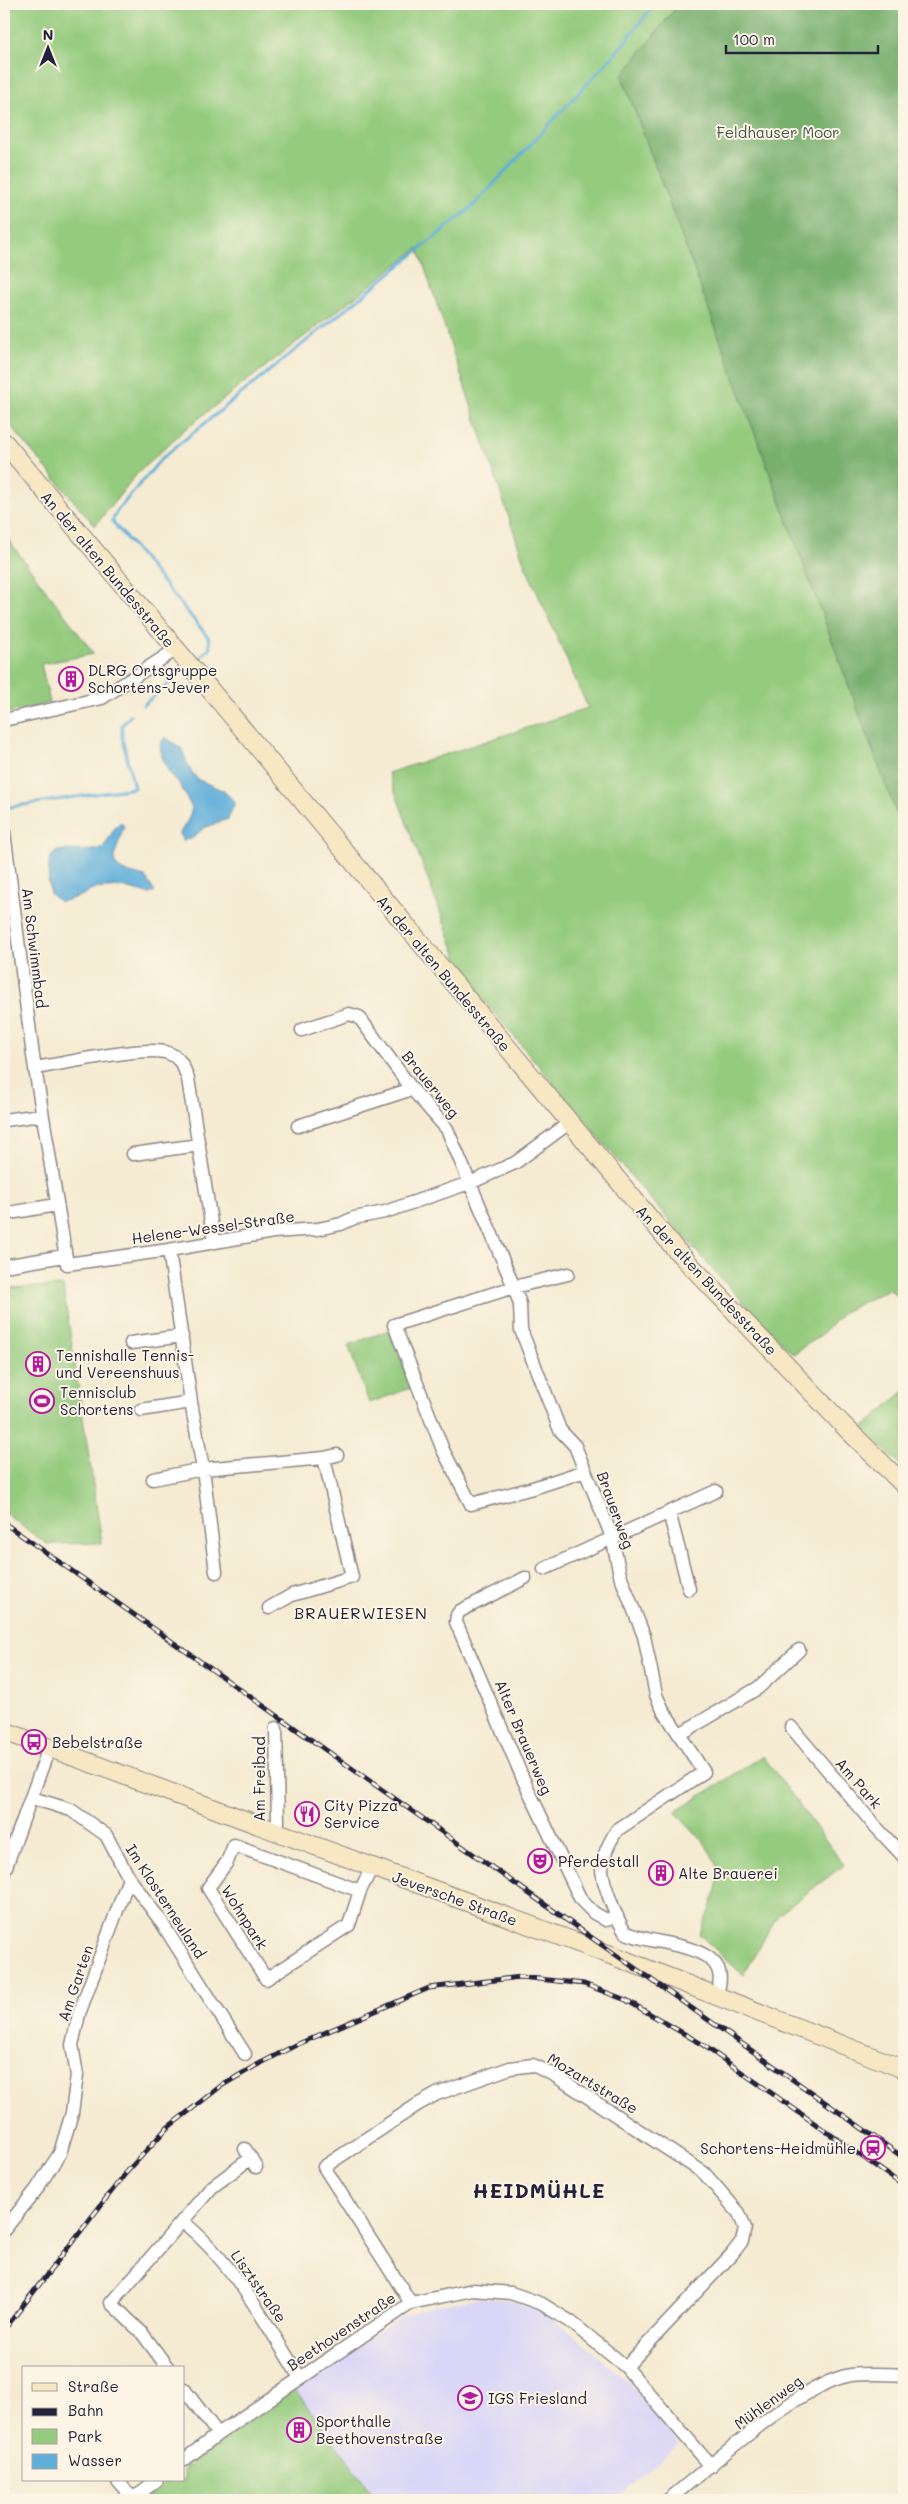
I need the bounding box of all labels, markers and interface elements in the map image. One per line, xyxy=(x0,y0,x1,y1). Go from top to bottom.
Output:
north arrow xyxy=(22,22,72,72)
scale bar xyxy=(726,22,878,54)
text: N xyxy=(43,25,53,44)
text: 100 m xyxy=(733,29,775,49)
park label: Feldhauser Moor xyxy=(716,122,840,142)
street label: An der alten Bundesstraße xyxy=(37,487,179,651)
place label: DLRG Ortsgruppe Schortens-Jever xyxy=(88,660,217,697)
building icon: DLRG Ortsgruppe Schortens-Jever xyxy=(58,666,84,692)
street label: Am Schwimmbad xyxy=(18,887,52,1009)
street label: An der alten Bundesstraße xyxy=(373,891,515,1055)
street label: Brauerweg xyxy=(398,1046,464,1122)
street label: An der alten Bundesstraße xyxy=(632,1201,782,1359)
street label: Helene-Wessel-Straße xyxy=(130,1206,296,1248)
place label: Tennishalle Tennis- und Vereenshuus xyxy=(56,1345,194,1382)
building icon: Tennishalle Tennis- und Vereenshuus xyxy=(25,1351,51,1377)
place label: Tennisclub Schortens xyxy=(60,1382,137,1419)
sports icon: Tennisclub Schortens xyxy=(29,1388,55,1414)
street label: Brauerweg xyxy=(593,1469,639,1552)
district label: BRAUERWIESEN xyxy=(294,1602,428,1623)
street label: Alter Brauerweg xyxy=(491,1676,557,1798)
bus stop icon: Bebelstraße xyxy=(21,1729,47,1755)
place label: Bebelstraße xyxy=(52,1732,143,1752)
street label: Am Freibad xyxy=(249,1736,269,1822)
street label: Am Park xyxy=(831,1753,887,1813)
place label: City Pizza Service xyxy=(324,1795,398,1832)
restaurant icon: City Pizza Service xyxy=(294,1801,320,1827)
street label: Im Klosterneuland xyxy=(122,1840,210,1962)
theatre icon: Pferdestall xyxy=(527,1848,553,1874)
place label: Pferdestall xyxy=(558,1851,639,1871)
building icon: Alte Brauerei xyxy=(648,1860,674,1886)
place label: Alte Brauerei xyxy=(678,1863,778,1883)
street label: Jeversche Straße xyxy=(390,1866,520,1930)
street label: Wohnpark xyxy=(217,1881,273,1953)
street label: Am Garten xyxy=(53,1942,97,2024)
street label: Mozartstraße xyxy=(544,2048,642,2118)
station icon: Schortens-Heidmühle xyxy=(860,2135,886,2161)
place label: Schortens-Heidmühle xyxy=(700,2138,856,2158)
district label: HEIDMÜHLE xyxy=(472,2177,606,2203)
street label: Lisztstraße xyxy=(227,2246,291,2326)
street label: Beethovenstraße xyxy=(283,2287,399,2375)
legend xyxy=(22,2366,185,2482)
street label: Mühlenweg xyxy=(730,2370,806,2433)
text: Straße xyxy=(68,2376,119,2396)
school or university icon: IGS Friesland xyxy=(457,2385,483,2411)
place label: IGS Friesland xyxy=(488,2388,587,2408)
text: Bahn xyxy=(68,2400,103,2420)
place label: Sporthalle Beethovenstraße xyxy=(316,2411,443,2448)
building icon: Sporthalle Beethovenstraße xyxy=(286,2417,312,2443)
text: Park xyxy=(68,2426,102,2446)
text: Wasser xyxy=(68,2450,122,2470)

